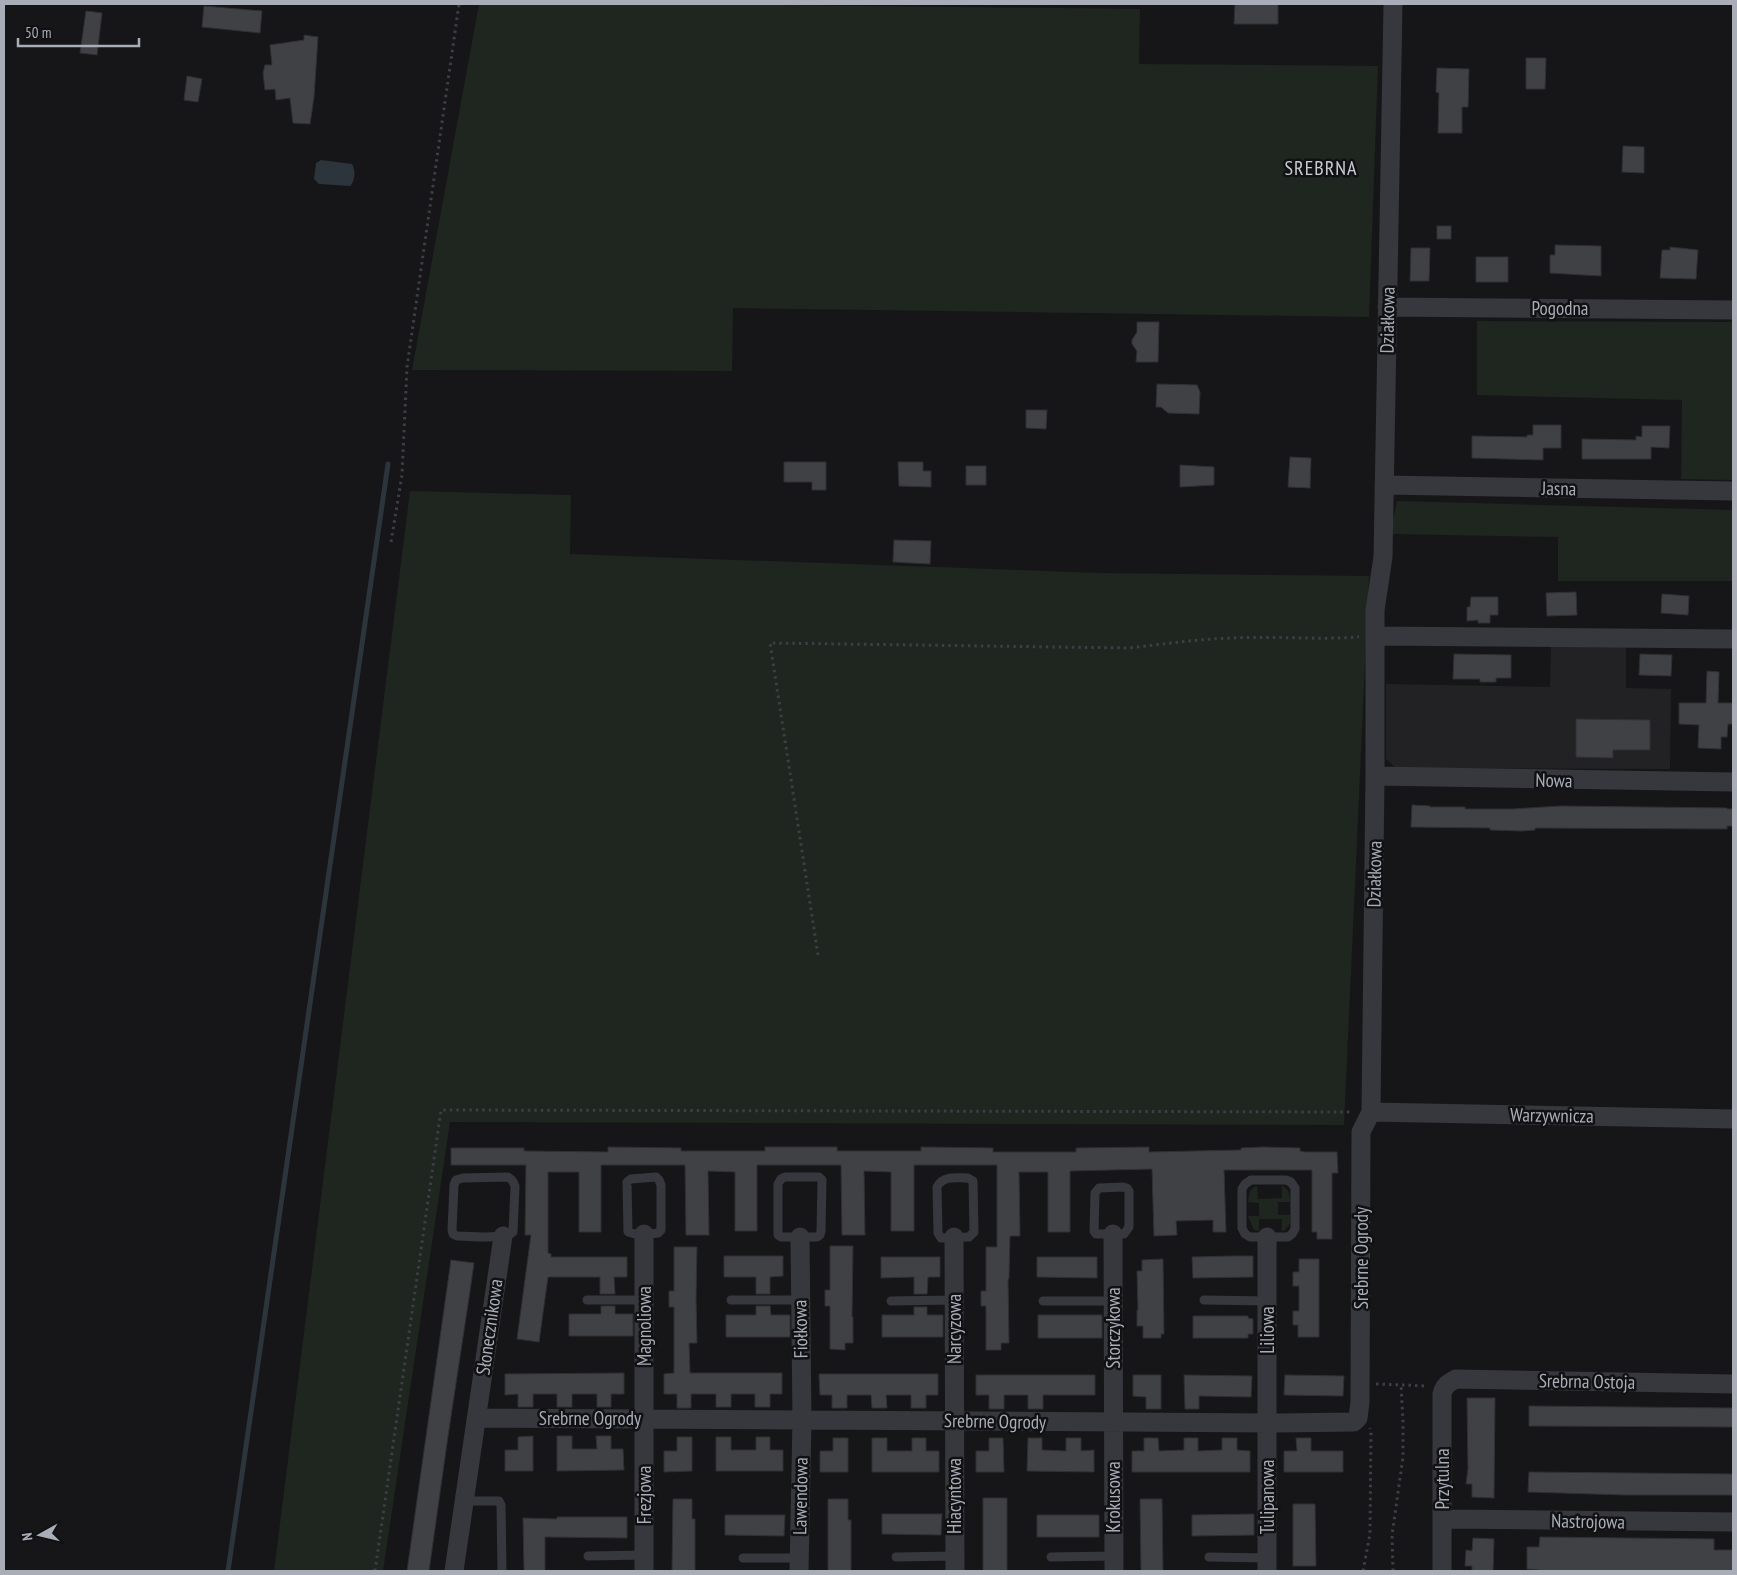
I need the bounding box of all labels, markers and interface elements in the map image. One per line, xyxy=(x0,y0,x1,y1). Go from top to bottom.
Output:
scale bar xyxy=(18,15,139,47)
text: 50 m xyxy=(25,23,51,42)
district label: SREBRNA xyxy=(1285,155,1357,181)
street label: Działkowa xyxy=(1374,286,1400,354)
street label: Pogodna xyxy=(1532,296,1588,320)
street label: Jasna xyxy=(1541,476,1576,500)
street label: Nowa xyxy=(1535,768,1573,792)
street label: Działkowa xyxy=(1361,840,1387,908)
street label: Warzywnicza xyxy=(1510,1102,1594,1128)
street label: Srebrne Ogrody xyxy=(1349,1206,1373,1309)
street label: Słonecznikowa xyxy=(470,1277,508,1377)
street label: Magnoliowa xyxy=(632,1286,656,1366)
street label: Storczykowa xyxy=(1101,1287,1125,1369)
street label: Narcyzowa xyxy=(942,1294,966,1364)
street label: Fiołkowa xyxy=(787,1299,813,1359)
street label: Liliowa xyxy=(1255,1306,1279,1354)
street label: Srebrna Ostoja xyxy=(1539,1368,1635,1394)
street label: Srebrne Ogrody xyxy=(539,1406,642,1430)
street label: Srebrne Ogrody xyxy=(944,1408,1047,1434)
street label: Przytulna xyxy=(1430,1449,1454,1509)
street label: Lawendowa xyxy=(787,1457,813,1535)
street label: Hiacyntowa xyxy=(942,1458,966,1534)
street label: Tulipanowa xyxy=(1255,1460,1279,1534)
street label: Krokusowa xyxy=(1101,1461,1125,1533)
street label: Frezjowa xyxy=(632,1466,656,1524)
street label: Nastrojowa xyxy=(1551,1508,1625,1534)
north arrow xyxy=(15,1510,65,1560)
text: N xyxy=(18,1532,37,1542)

